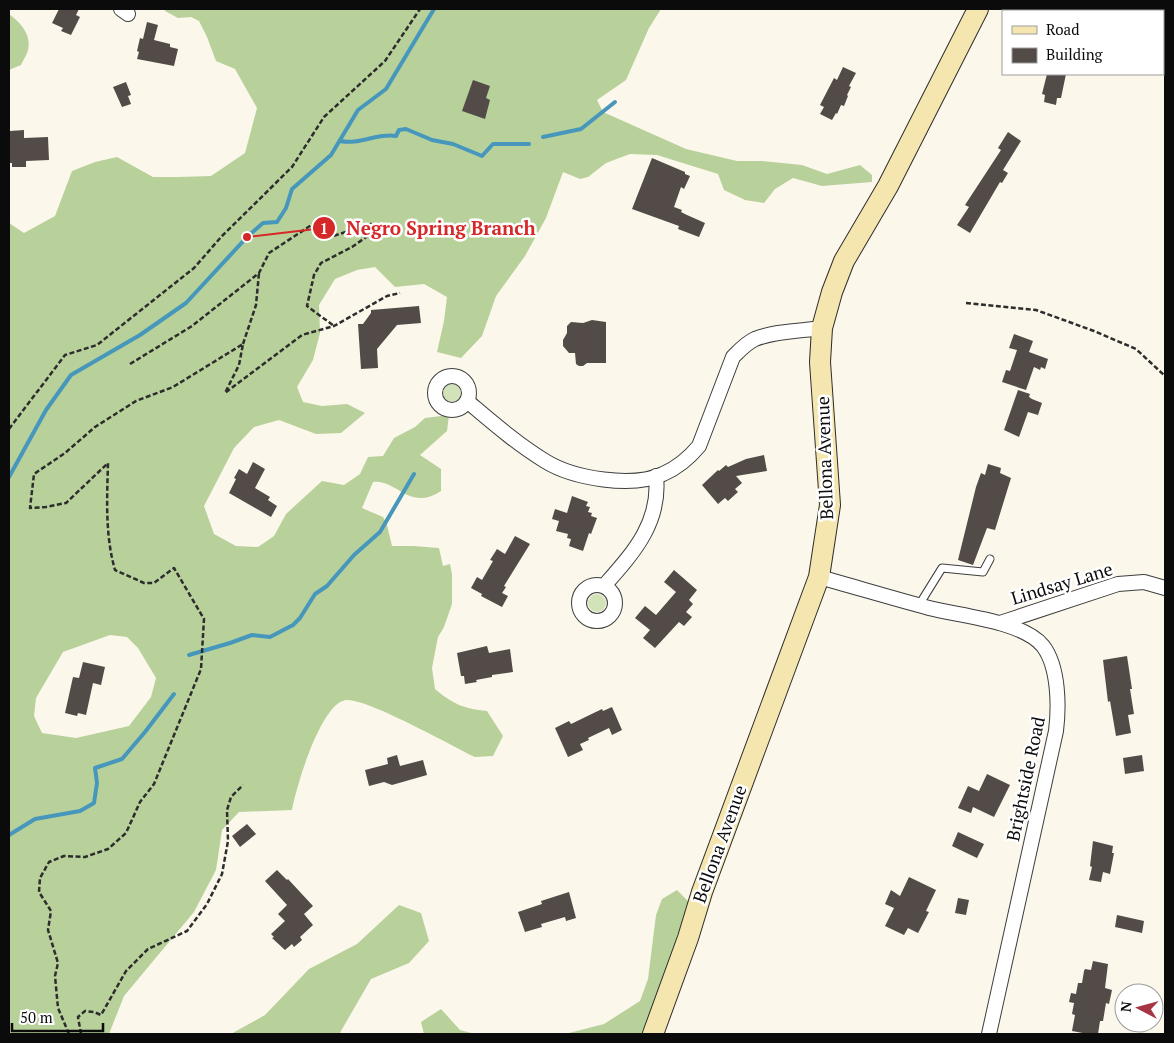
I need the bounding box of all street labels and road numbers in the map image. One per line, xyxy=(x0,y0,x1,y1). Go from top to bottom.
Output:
street label: Bellona Avenue xyxy=(810,396,838,520)
street label: Lindsay Lane xyxy=(1008,556,1115,610)
street label: Brightside Road xyxy=(1000,714,1050,843)
street label: Bellona Avenue xyxy=(687,781,751,906)

